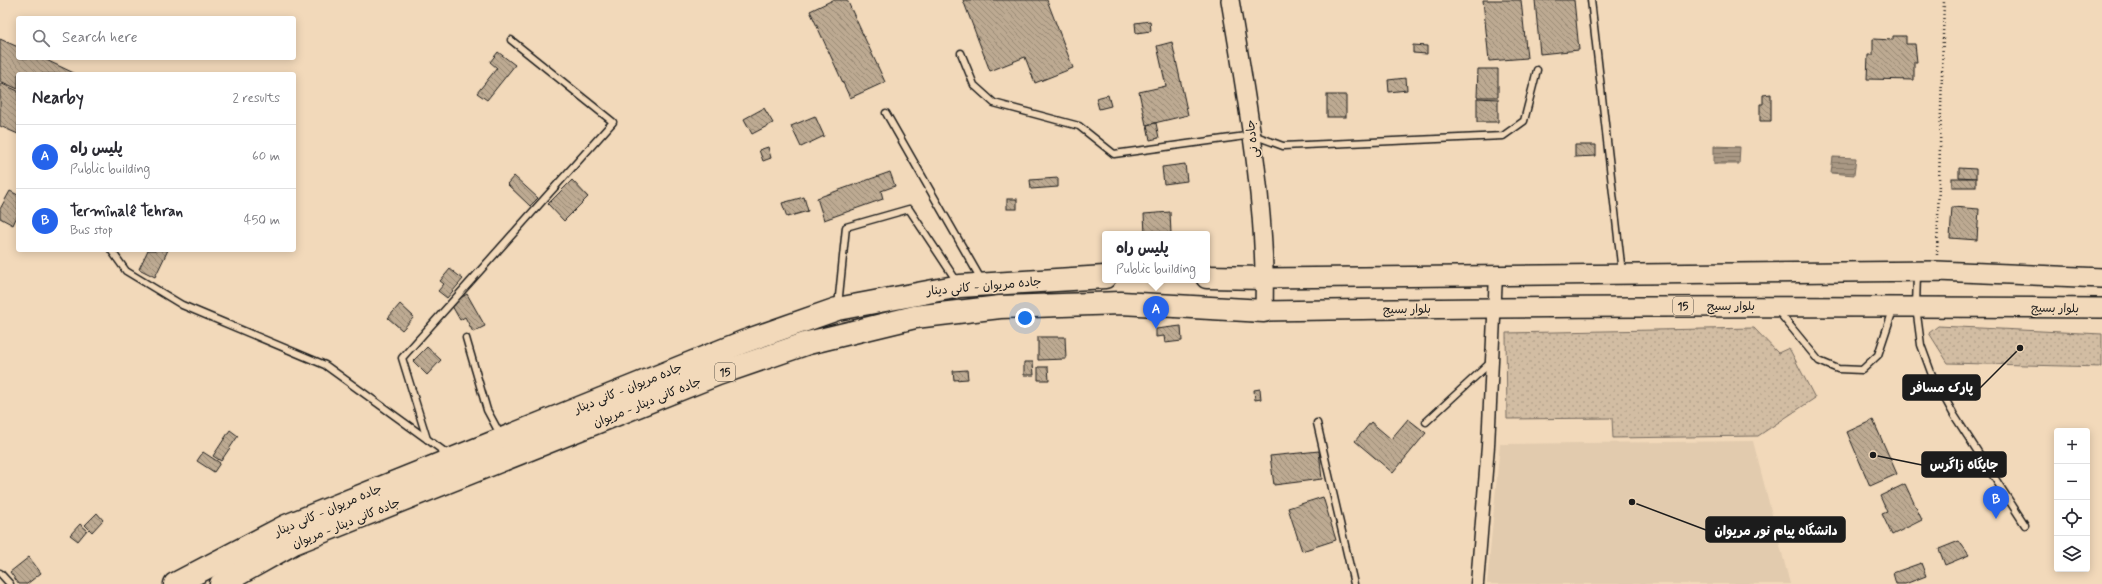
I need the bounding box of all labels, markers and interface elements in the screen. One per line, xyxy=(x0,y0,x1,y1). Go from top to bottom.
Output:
search box xyxy=(16,16,296,60)
icon: search xyxy=(30,27,52,49)
text: Search here xyxy=(62,28,138,48)
text: Nearby xyxy=(32,87,84,109)
text: 2 results xyxy=(233,90,280,107)
street label: جاده نی xyxy=(1243,119,1263,159)
text: پلیس راه xyxy=(70,139,123,159)
text: A xyxy=(41,148,49,165)
text: 60 m xyxy=(252,148,280,165)
text: Public building xyxy=(70,161,150,178)
text: Termînalê Tehran xyxy=(70,202,183,222)
text: B xyxy=(41,212,49,229)
text: 450 m xyxy=(244,212,280,229)
text: Bus stop xyxy=(70,222,113,239)
popup xyxy=(1102,231,1210,283)
text: پلیس راه xyxy=(1116,239,1169,259)
text: Public building xyxy=(1116,261,1196,278)
street label: جاده مریوان - کانی دینار xyxy=(925,274,1042,300)
pin: A xyxy=(1143,296,1169,329)
road number: 15 xyxy=(1673,297,1693,315)
street label: بلوار بسیج xyxy=(1707,299,1755,315)
street label: بلوار بسیج xyxy=(2031,301,2079,317)
street label: بلوار بسیج xyxy=(1383,302,1431,318)
your location xyxy=(1015,308,1035,328)
street label: جاده مریوان - کانی دینار xyxy=(571,360,685,418)
road number: 15 xyxy=(715,363,735,381)
street label: جاده کانی دینار - مریوان xyxy=(591,374,704,432)
callout: پارک مسافر xyxy=(1903,375,1980,400)
text: پارک مسافر xyxy=(1909,380,1973,397)
map controls xyxy=(2054,428,2090,572)
button: + xyxy=(2054,428,2090,464)
callout: جایگاه زاگرس xyxy=(1922,452,2006,477)
text: جایگاه زاگرس xyxy=(1930,456,1999,474)
button: − xyxy=(2054,464,2090,500)
street label: جاده مریوان - کانی دینار xyxy=(271,481,384,541)
pin: B xyxy=(1983,486,2009,519)
street label: جاده کانی دینار - مریوان xyxy=(290,495,403,553)
button: locate xyxy=(2054,500,2090,536)
callout: دانشگاه پیام نور مریوان xyxy=(1706,517,1845,542)
text: دانشگاه پیام نور مریوان xyxy=(1715,522,1838,541)
button: layers xyxy=(2054,536,2090,572)

